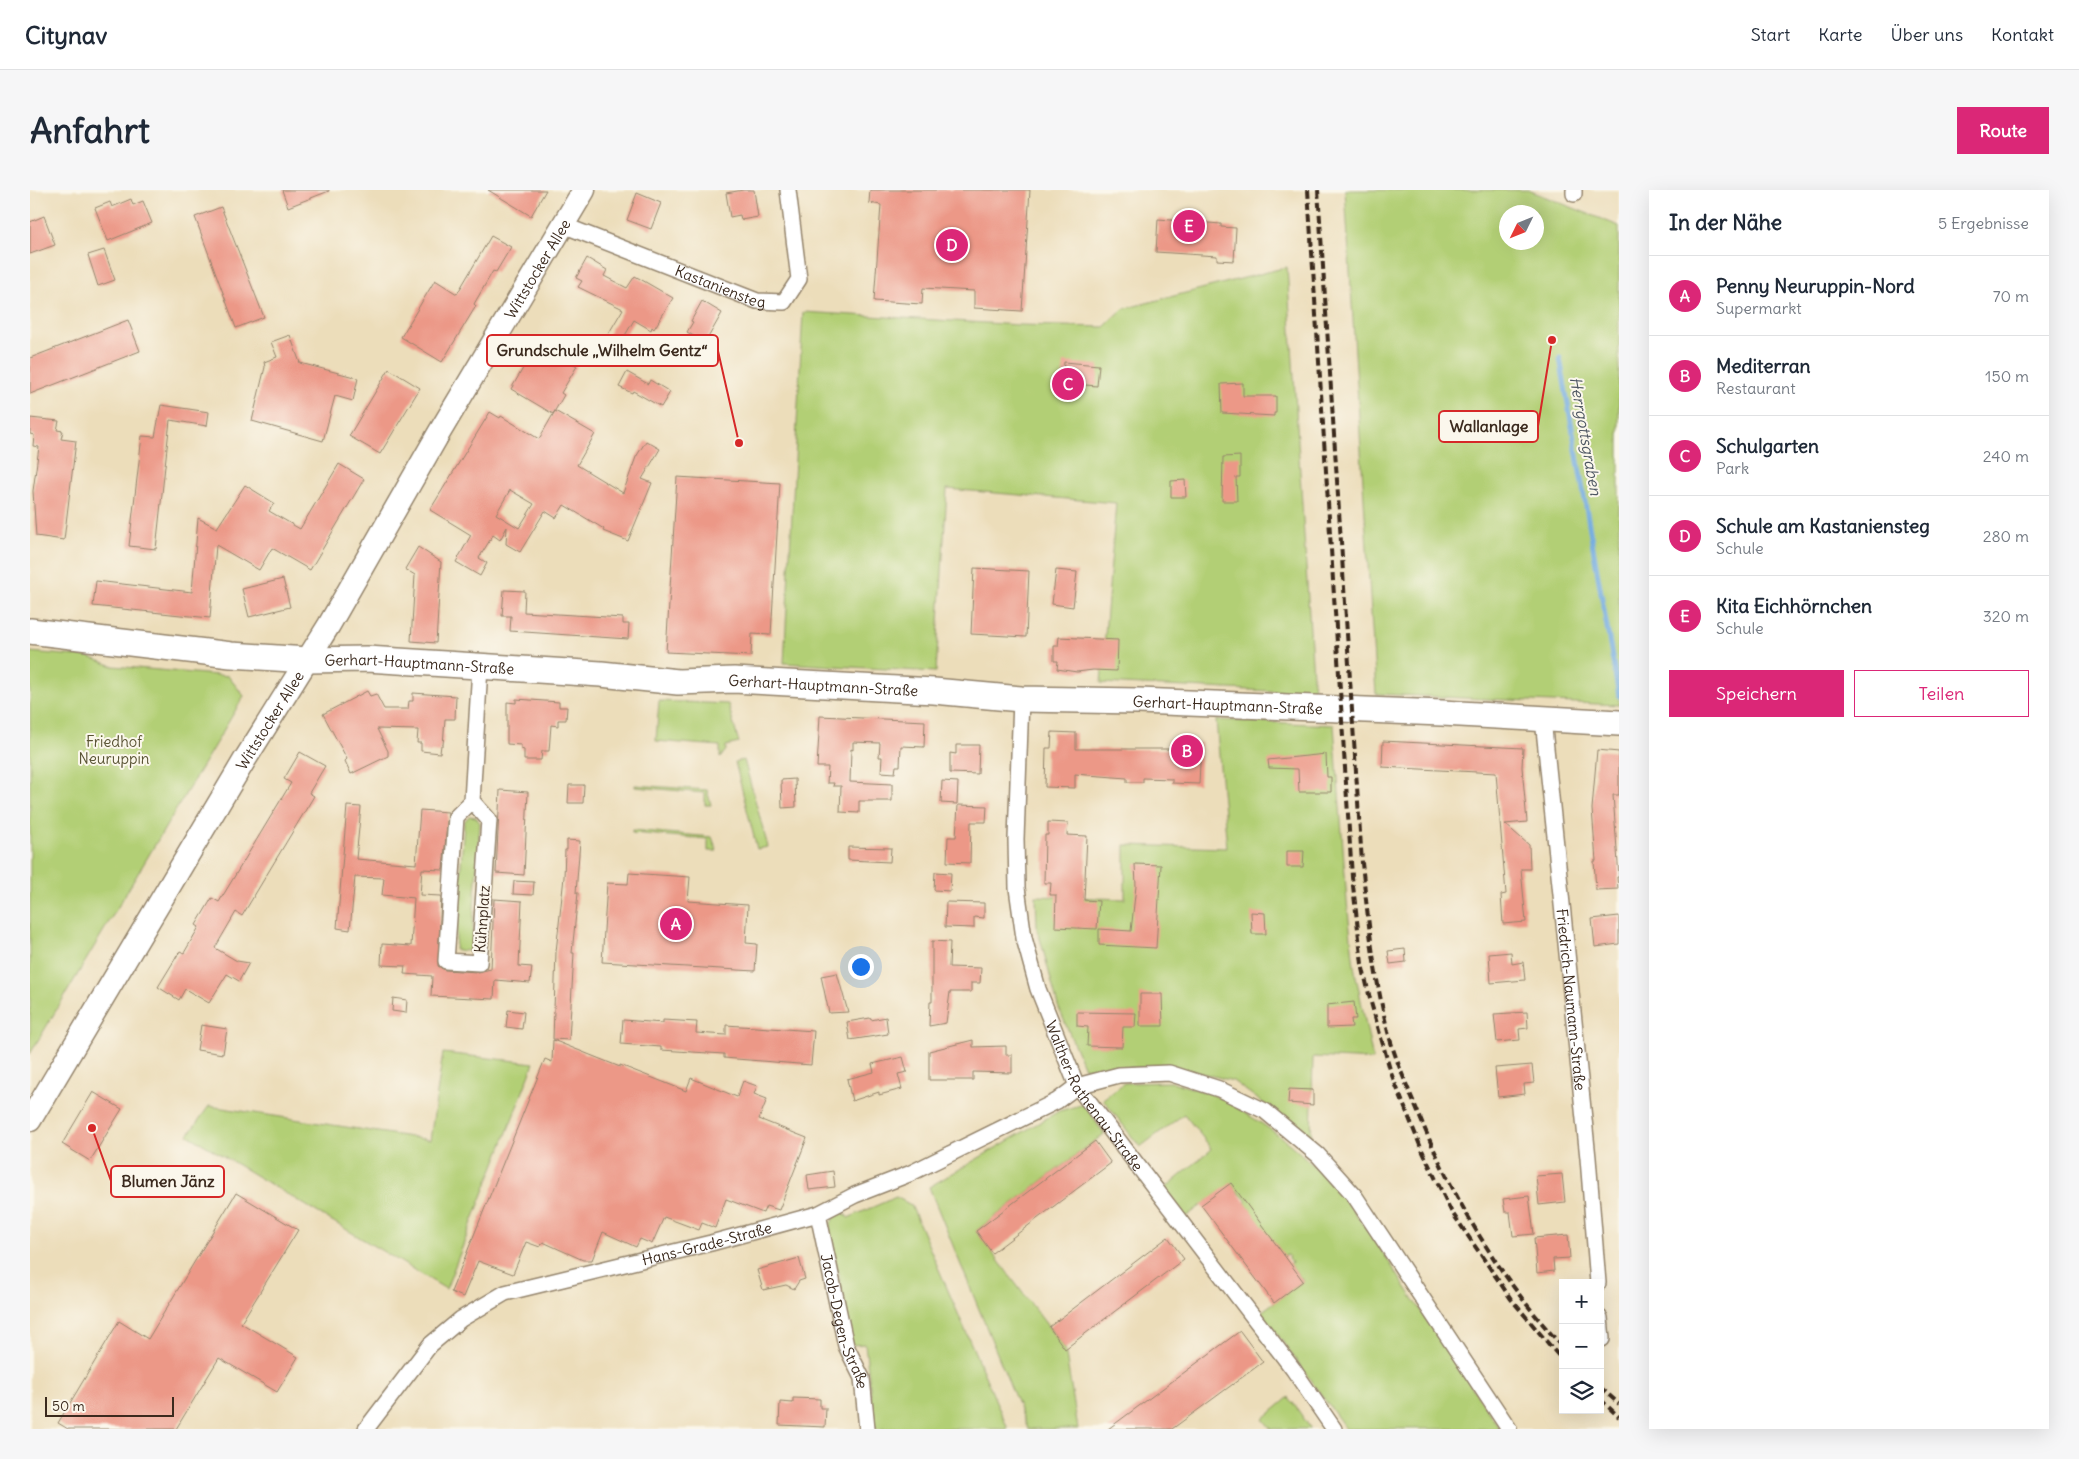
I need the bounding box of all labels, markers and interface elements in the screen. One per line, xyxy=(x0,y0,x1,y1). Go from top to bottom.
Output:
text: Citynav xyxy=(25,20,107,50)
text: Start xyxy=(1751,23,1790,46)
text: Karte xyxy=(1818,23,1863,46)
text: Über uns xyxy=(1891,23,1963,46)
text: Kontakt xyxy=(1991,23,2054,46)
button: Route xyxy=(1957,107,2049,154)
text: Anfahrt xyxy=(30,108,150,152)
north arrow xyxy=(1499,205,1544,250)
pin: E xyxy=(1173,207,1205,245)
text: In der Nähe xyxy=(1669,209,1782,236)
text: 5 Ergebnisse xyxy=(1938,213,2029,233)
street label: Wittstocker Allee xyxy=(500,215,574,322)
pin: D xyxy=(936,226,968,264)
street label: Kastaniensteg xyxy=(673,260,766,311)
text: Penny Neuruppin-Nord xyxy=(1716,274,1915,298)
text: A xyxy=(1680,286,1690,306)
text: 70 m xyxy=(1993,286,2029,306)
text: Supermarkt xyxy=(1716,298,1802,318)
callout: Grundschule „Wilhelm Gentz“ xyxy=(487,335,718,366)
text: Grundschule „Wilhelm Gentz“ xyxy=(496,340,708,360)
text: Mediterran xyxy=(1716,354,1811,378)
pin: C xyxy=(1052,365,1084,403)
text: B xyxy=(1680,366,1690,386)
text: 150 m xyxy=(1985,366,2029,386)
water label: Herrgottsgraben xyxy=(1566,375,1606,497)
text: Restaurant xyxy=(1716,378,1796,398)
callout: Wallanlage xyxy=(1439,411,1538,442)
text: Wallanlage xyxy=(1450,416,1529,437)
text: Schulgarten xyxy=(1716,434,1819,458)
text: C xyxy=(1680,446,1690,466)
text: 240 m xyxy=(1983,446,2029,466)
text: Park xyxy=(1716,458,1749,478)
text: Schule am Kastaniensteg xyxy=(1716,514,1930,538)
text: D xyxy=(1679,526,1691,546)
text: 280 m xyxy=(1983,526,2029,546)
text: Schule xyxy=(1716,538,1764,558)
text: Kita Eichhörnchen xyxy=(1716,594,1872,618)
text: E xyxy=(1680,606,1690,626)
text: 320 m xyxy=(1983,606,2029,626)
text: Schule xyxy=(1716,618,1764,638)
street label: Gerhart-Hauptmann-Straße xyxy=(324,649,515,678)
street label: Wittstocker Allee xyxy=(232,667,307,773)
street label: Gerhart-Hauptmann-Straße xyxy=(728,670,919,700)
button: Speichern xyxy=(1669,670,1844,717)
button: Teilen xyxy=(1854,670,2029,717)
street label: Gerhart-Hauptmann-Straße xyxy=(1132,691,1323,718)
park label: Friedhof Neuruppin xyxy=(78,732,150,768)
pin: B xyxy=(1171,732,1203,770)
street label: Kühnplatz xyxy=(470,884,494,954)
pin: A xyxy=(660,905,692,943)
street label: Friedrich-Naumann-Straße xyxy=(1553,908,1591,1091)
your location xyxy=(848,954,874,980)
street label: Walther-Rathenau-Straße xyxy=(1042,1017,1148,1174)
callout: Blumen Jänz xyxy=(111,1166,224,1197)
text: Blumen Jänz xyxy=(121,1171,215,1191)
street label: Hans-Grade-Straße xyxy=(640,1217,774,1269)
street label: Jacob-Degen-Straße xyxy=(817,1252,872,1389)
map controls xyxy=(1559,1279,1604,1414)
button: + xyxy=(1559,1279,1604,1324)
button: − xyxy=(1559,1324,1604,1369)
button: layers xyxy=(1559,1369,1604,1414)
scale bar xyxy=(45,1394,174,1417)
text: 50 m xyxy=(52,1397,85,1415)

